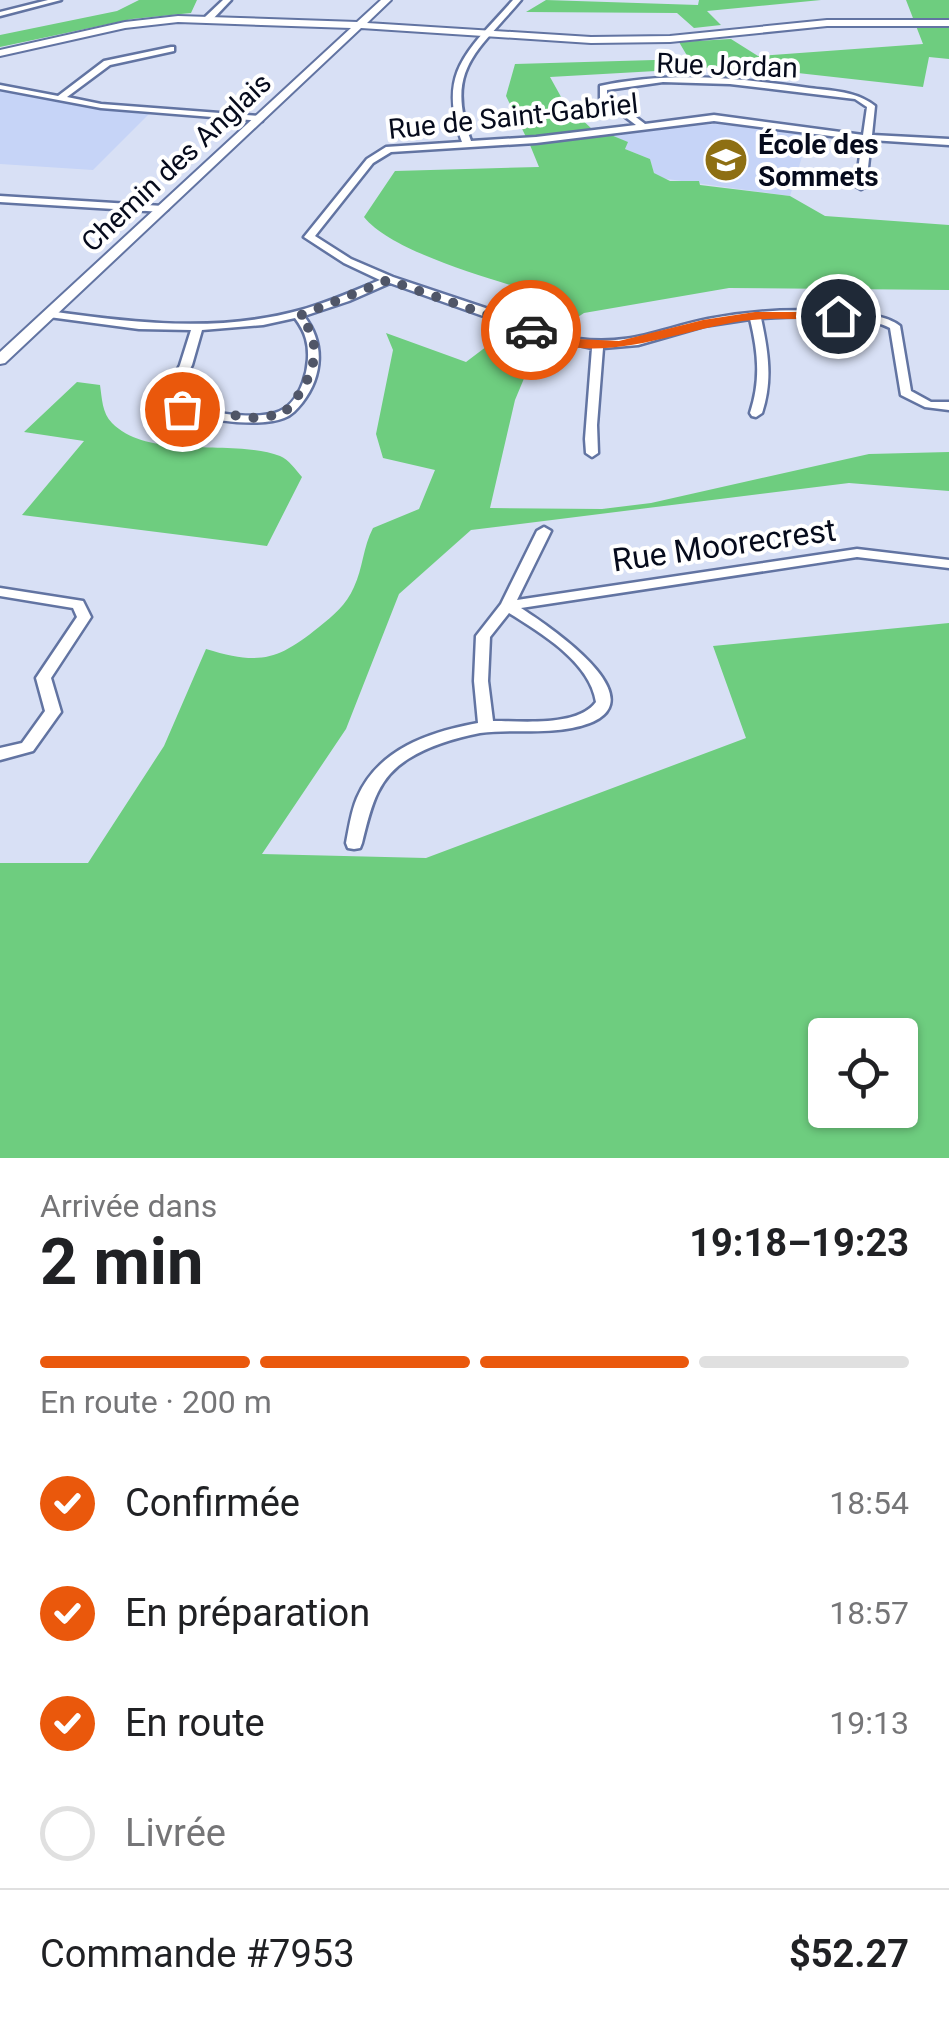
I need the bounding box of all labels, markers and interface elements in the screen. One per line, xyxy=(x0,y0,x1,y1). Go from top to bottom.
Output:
street label: Rue Jordan xyxy=(656,47,798,84)
street label: Chemin des Anglais xyxy=(75,66,278,259)
street label: Rue de Saint-Gabriel xyxy=(386,87,640,146)
place label: École des Sommets xyxy=(758,128,879,193)
school or university icon: École des Sommets xyxy=(703,137,749,183)
pin xyxy=(796,274,881,359)
courier xyxy=(481,280,581,380)
icon: home xyxy=(811,289,866,344)
icon: car xyxy=(504,303,559,358)
pin xyxy=(140,367,225,452)
icon: bag xyxy=(155,382,210,437)
street label: Rue Moorecrest xyxy=(610,510,838,580)
map controls xyxy=(808,1018,918,1128)
button: locate xyxy=(808,1018,918,1128)
text: Arrivée dans xyxy=(40,1187,217,1225)
text: 19:18–19:23 xyxy=(689,1221,909,1265)
text: 2 min xyxy=(40,1224,203,1300)
text: En route · 200 m xyxy=(40,1383,272,1421)
icon: check xyxy=(40,1476,95,1531)
text: Confirmée xyxy=(125,1481,300,1525)
text: 18:54 xyxy=(829,1484,909,1522)
icon: check xyxy=(40,1586,95,1641)
text: En préparation xyxy=(125,1591,370,1635)
text: 18:57 xyxy=(829,1594,909,1632)
icon: check xyxy=(40,1696,95,1751)
text: En route xyxy=(125,1701,265,1745)
text: 19:13 xyxy=(829,1704,909,1742)
text: Livrée xyxy=(125,1811,226,1855)
text: Commande #7953 xyxy=(40,1932,355,1976)
text: $52.27 xyxy=(789,1932,909,1976)

